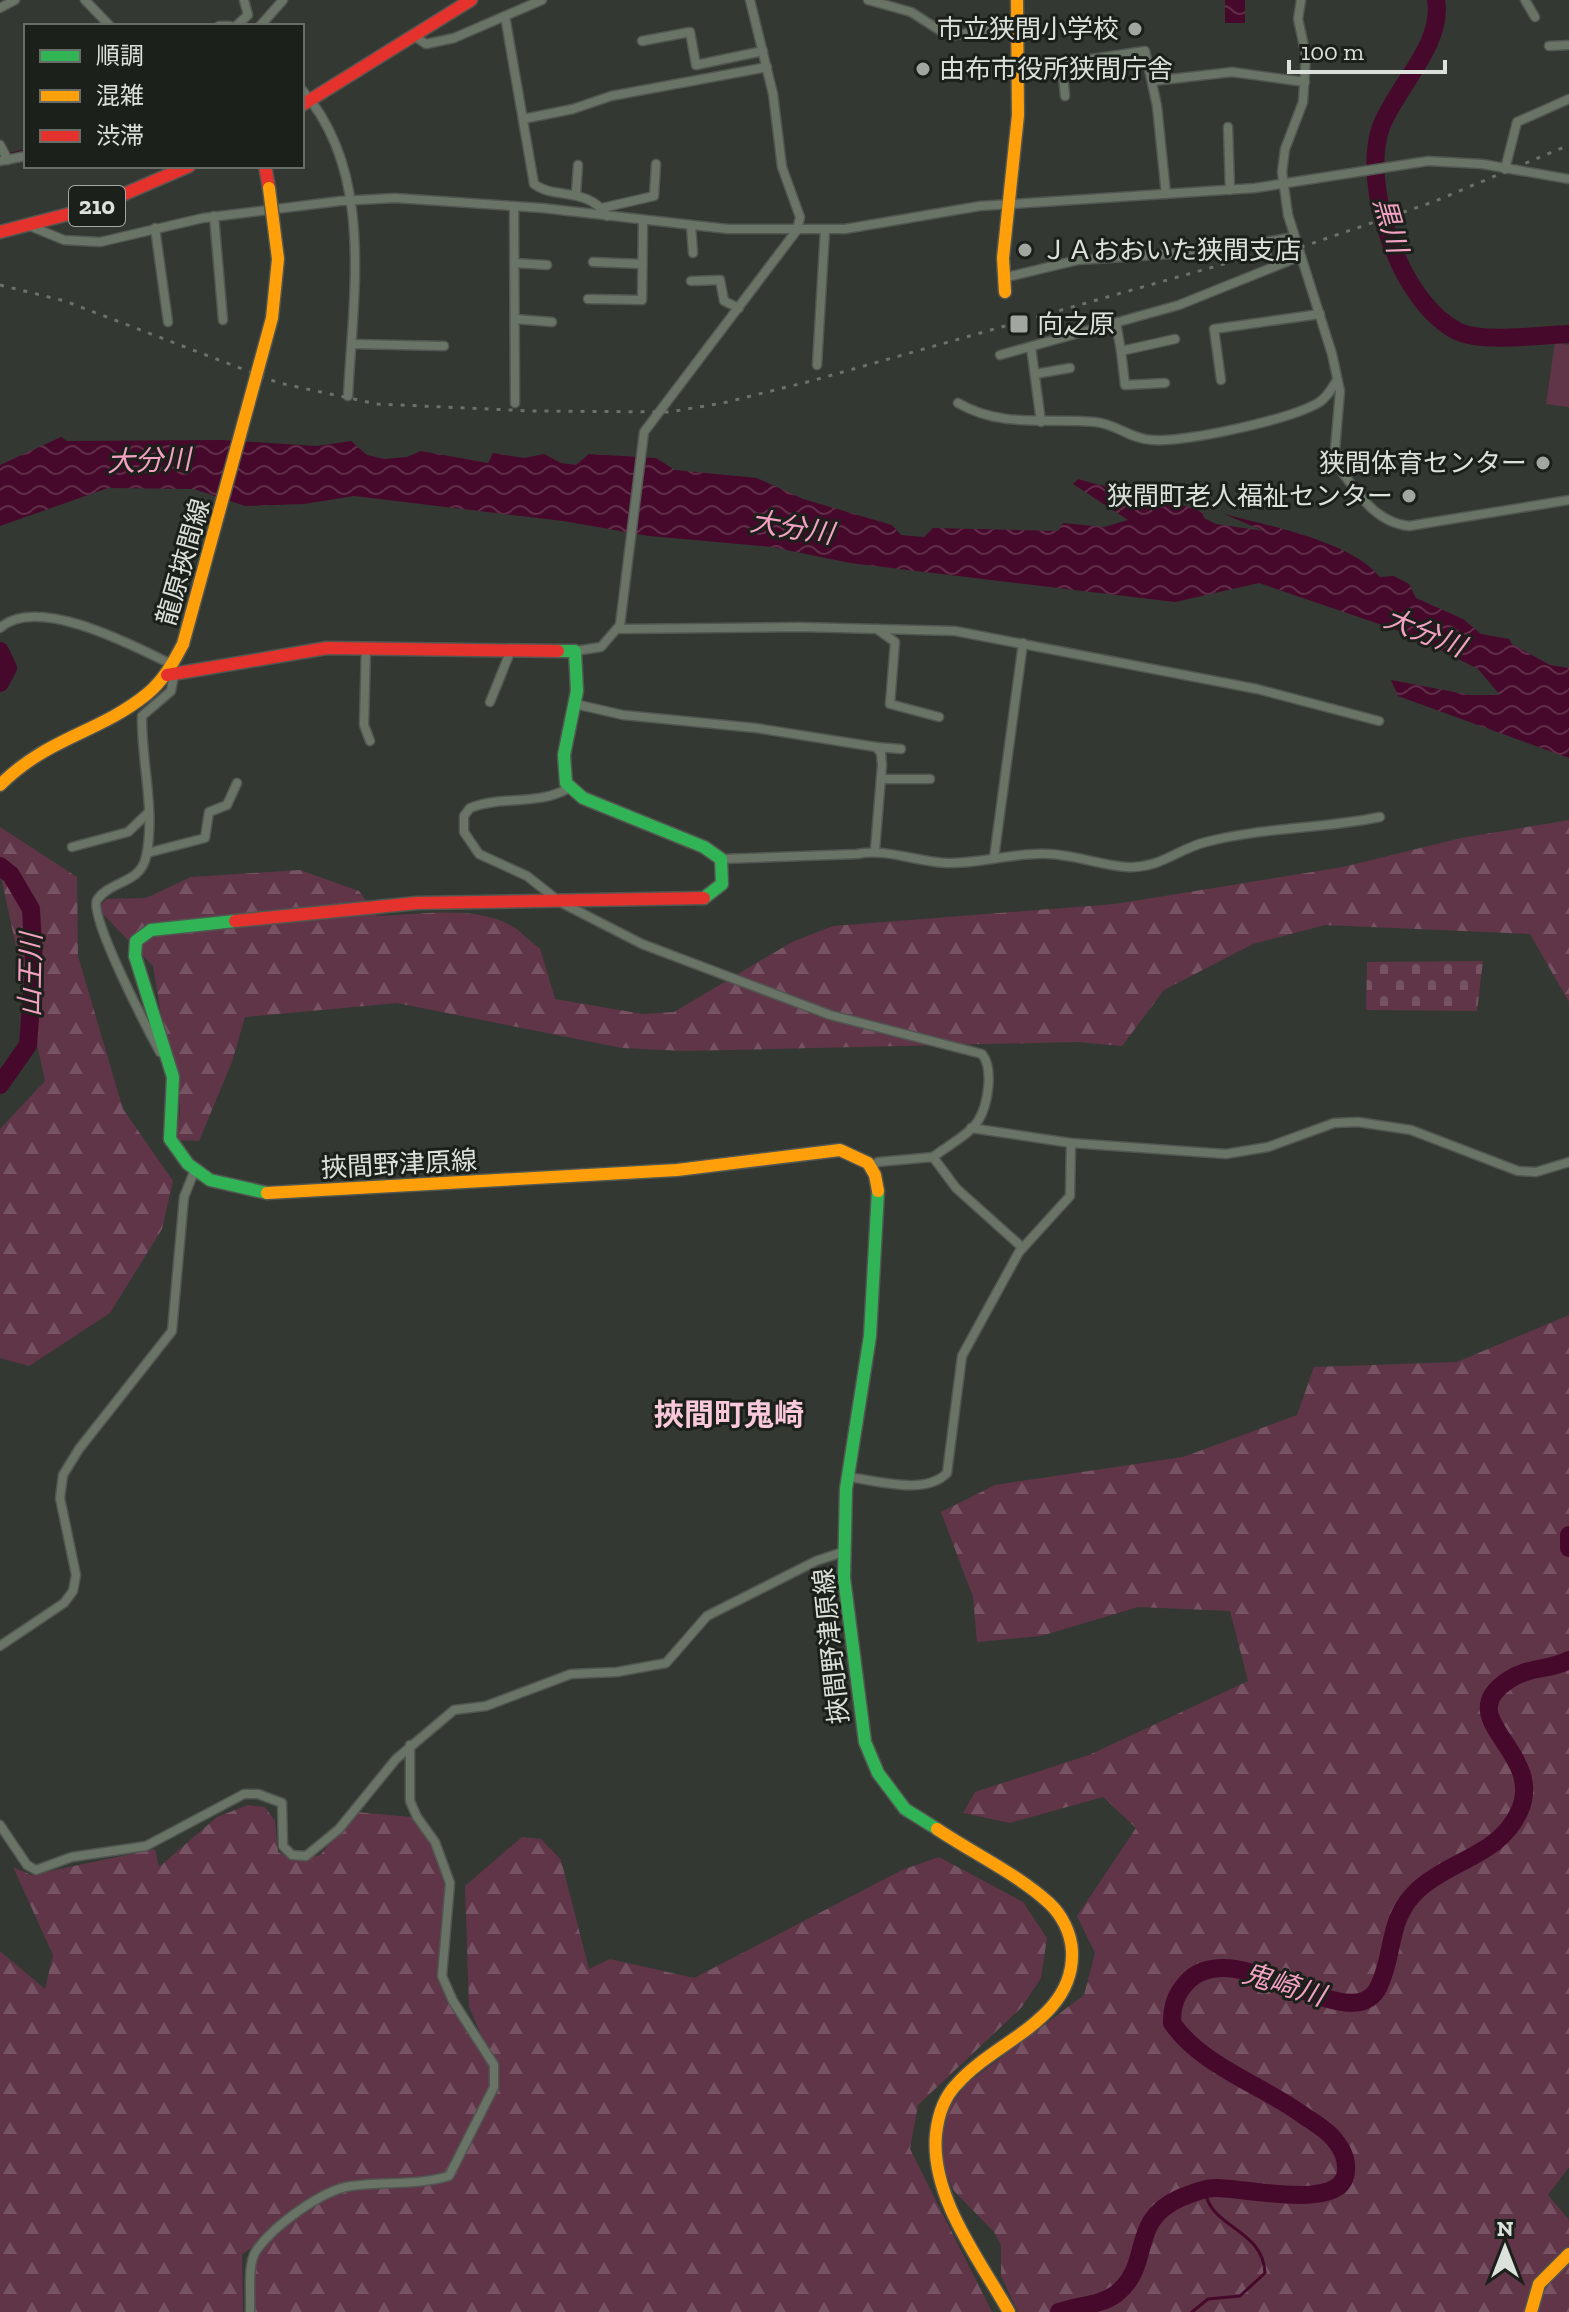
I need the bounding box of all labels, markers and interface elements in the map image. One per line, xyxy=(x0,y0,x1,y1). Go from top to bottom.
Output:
place label: 市立狭間小学校 xyxy=(937,13,1119,45)
marker: 市立狭間小学校 xyxy=(1126,20,1144,38)
legend xyxy=(24,24,304,168)
scale bar xyxy=(1289,24,1445,74)
text: 100 m xyxy=(1301,37,1364,66)
text: 順調 xyxy=(96,41,144,70)
place label: 由布市役所狭間庁舎 xyxy=(939,53,1173,85)
marker: 由布市役所狭間庁舎 xyxy=(914,60,932,78)
text: 混雑 xyxy=(96,81,144,110)
text: 渋滞 xyxy=(96,121,144,150)
road number: 210 xyxy=(69,186,125,226)
water label: 黒川 xyxy=(1367,194,1415,259)
place label: ＪＡおおいた狭間支店 xyxy=(1041,234,1301,266)
marker: ＪＡおおいた狭間支店 xyxy=(1016,241,1034,259)
place label: 向之原 xyxy=(1037,308,1115,340)
marker: 向之原 xyxy=(1008,313,1030,335)
water label: 大分川 xyxy=(106,442,195,478)
place label: 狭間体育センター xyxy=(1319,447,1527,479)
marker: 狭間体育センター xyxy=(1534,454,1552,472)
place label: 狭間町老人福祉センター xyxy=(1107,480,1393,512)
marker: 狭間町老人福祉センター xyxy=(1400,487,1418,505)
street label: 龍原挾間線 xyxy=(150,495,216,629)
water label: 大分川 xyxy=(748,505,839,551)
water label: 大分川 xyxy=(1380,601,1473,665)
water label: 山王川 xyxy=(13,930,48,1017)
street label: 挾間野津原線 xyxy=(320,1144,478,1184)
district label: 挾間町鬼崎 xyxy=(654,1397,804,1433)
street label: 挾間野津原線 xyxy=(807,1567,855,1725)
water label: 鬼崎川 xyxy=(1239,1956,1332,2013)
north arrow xyxy=(1465,2208,1545,2288)
text: N xyxy=(1497,2215,1514,2242)

